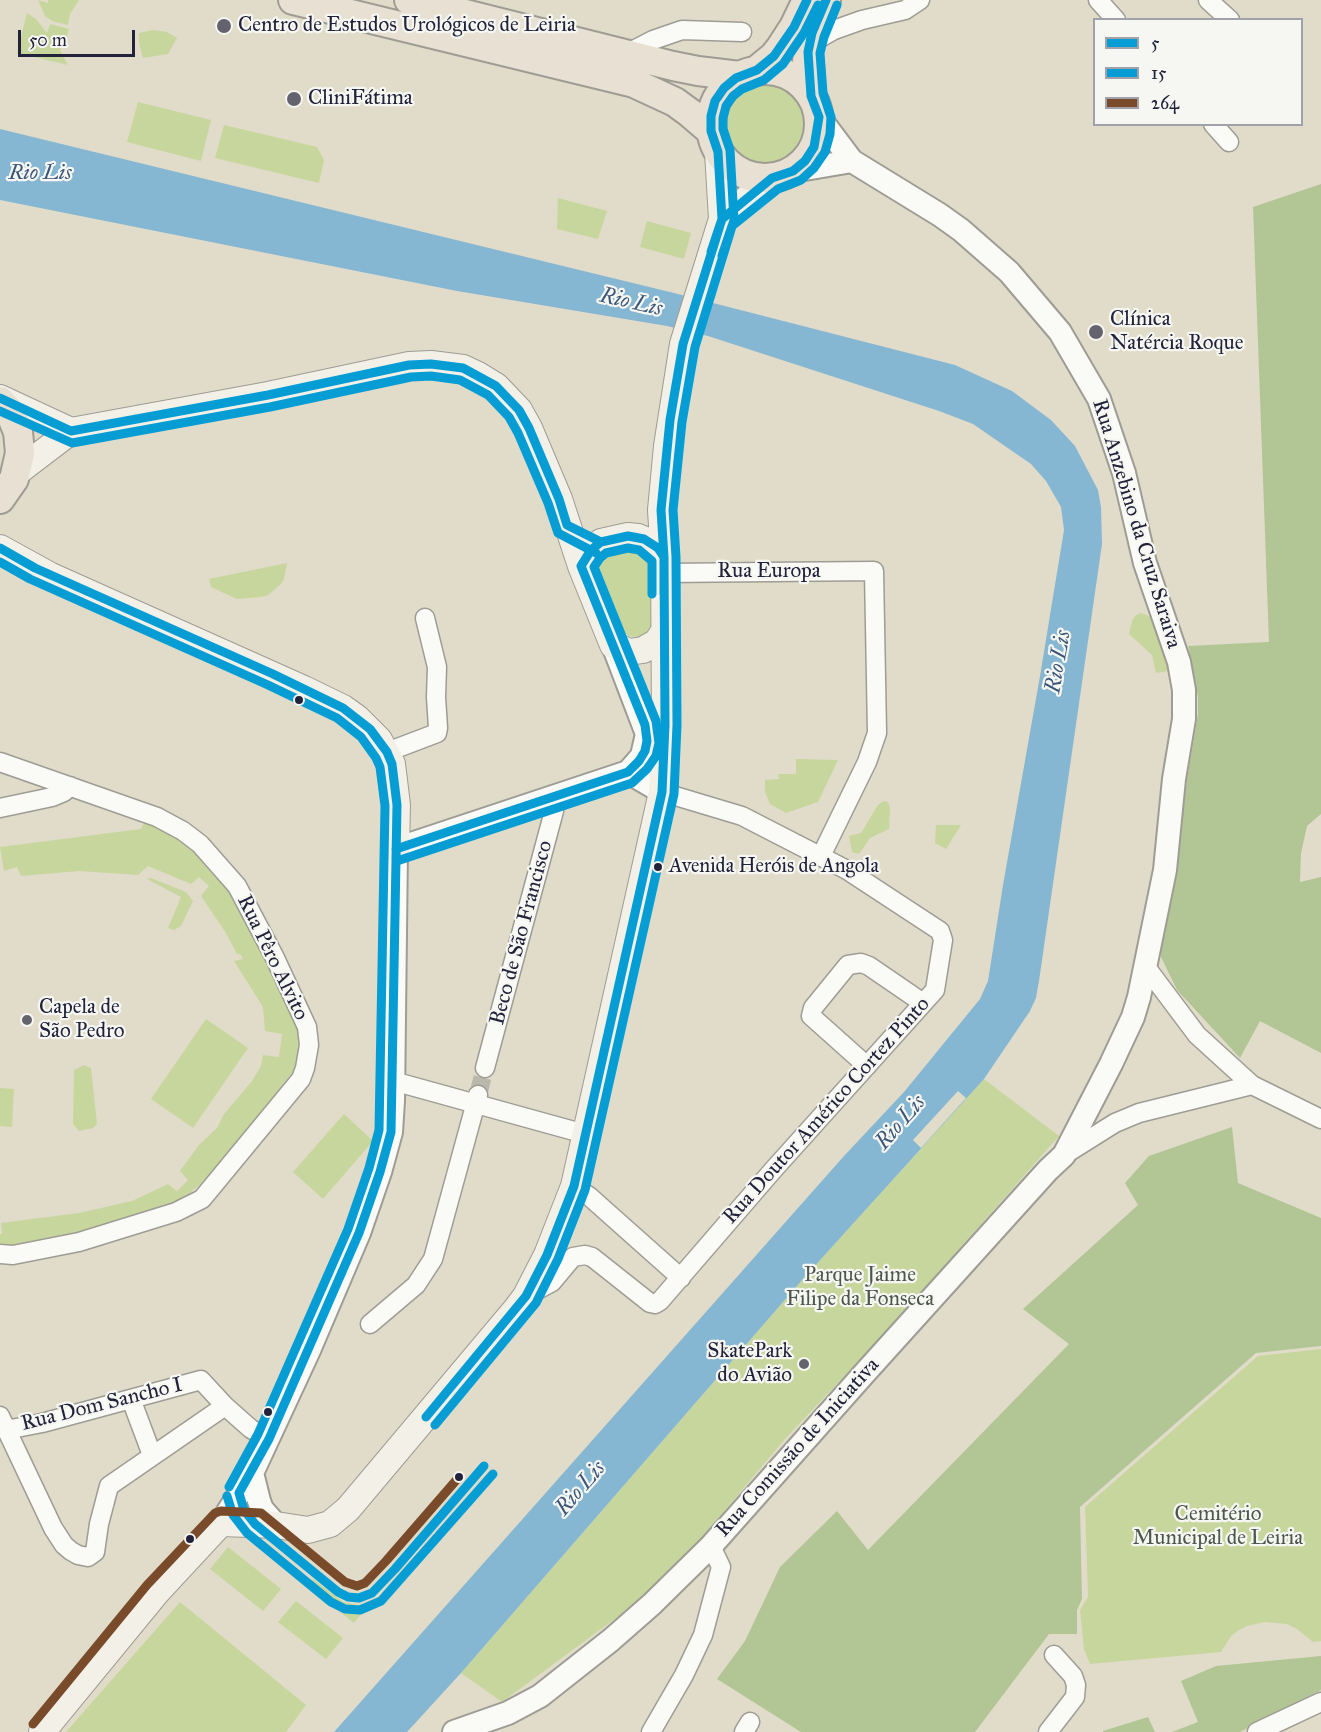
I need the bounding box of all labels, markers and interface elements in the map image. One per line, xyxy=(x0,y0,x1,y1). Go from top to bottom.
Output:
place label: Centro de Estudos Urológicos de Leiria xyxy=(238,13,576,39)
marker: Centro de Estudos Urológicos de Leiria xyxy=(215,17,233,35)
scale bar xyxy=(21,18,138,56)
legend xyxy=(1093,18,1303,126)
text: 50 m xyxy=(29,29,67,51)
text: 5 xyxy=(1151,32,1159,54)
text: 15 xyxy=(1151,62,1166,84)
place label: CliniFátima xyxy=(308,86,413,112)
marker: CliniFátima xyxy=(285,90,303,108)
text: 264 xyxy=(1151,92,1179,114)
water label: Rio Lis xyxy=(8,161,72,187)
water label: Rio Lis xyxy=(597,283,665,323)
place label: Clínica Natércia Roque xyxy=(1110,307,1244,357)
marker: Clínica Natércia Roque xyxy=(1087,323,1105,341)
street label: Rua Anzebino da Cruz Saraiva xyxy=(1086,396,1186,652)
street label: Rua Europa xyxy=(717,559,821,585)
water label: Rio Lis xyxy=(1041,629,1077,695)
unlabelled marker xyxy=(293,694,305,706)
street label: Beco de São Francisco xyxy=(485,838,559,1028)
place label: Avenida Heróis de Angola xyxy=(669,855,879,879)
marker: Avenida Heróis de Angola xyxy=(652,861,664,873)
street label: Rua Pêro Alvito xyxy=(231,891,313,1025)
street label: Rua Doutor Américo Cortez Pinto xyxy=(718,992,936,1230)
place label: Capela de São Pedro xyxy=(39,995,125,1045)
marker: Capela de São Pedro xyxy=(20,1013,34,1027)
water label: Rio Lis xyxy=(870,1091,932,1155)
park label: Parque Jaime Filipe da Fonseca xyxy=(786,1263,934,1313)
place label: SkatePark do Avião xyxy=(707,1339,792,1389)
street label: Rua Comissão de Iniciativa xyxy=(711,1353,885,1543)
marker: SkatePark do Avião xyxy=(797,1357,811,1371)
street label: Rua Dom Sancho I xyxy=(19,1373,185,1437)
unlabelled marker xyxy=(262,1406,274,1418)
water label: Rio Lis xyxy=(550,1457,612,1521)
unlabelled marker xyxy=(453,1471,465,1483)
park label: Cemitério Municipal de Leiria xyxy=(1133,1502,1303,1552)
unlabelled marker xyxy=(184,1533,196,1545)

